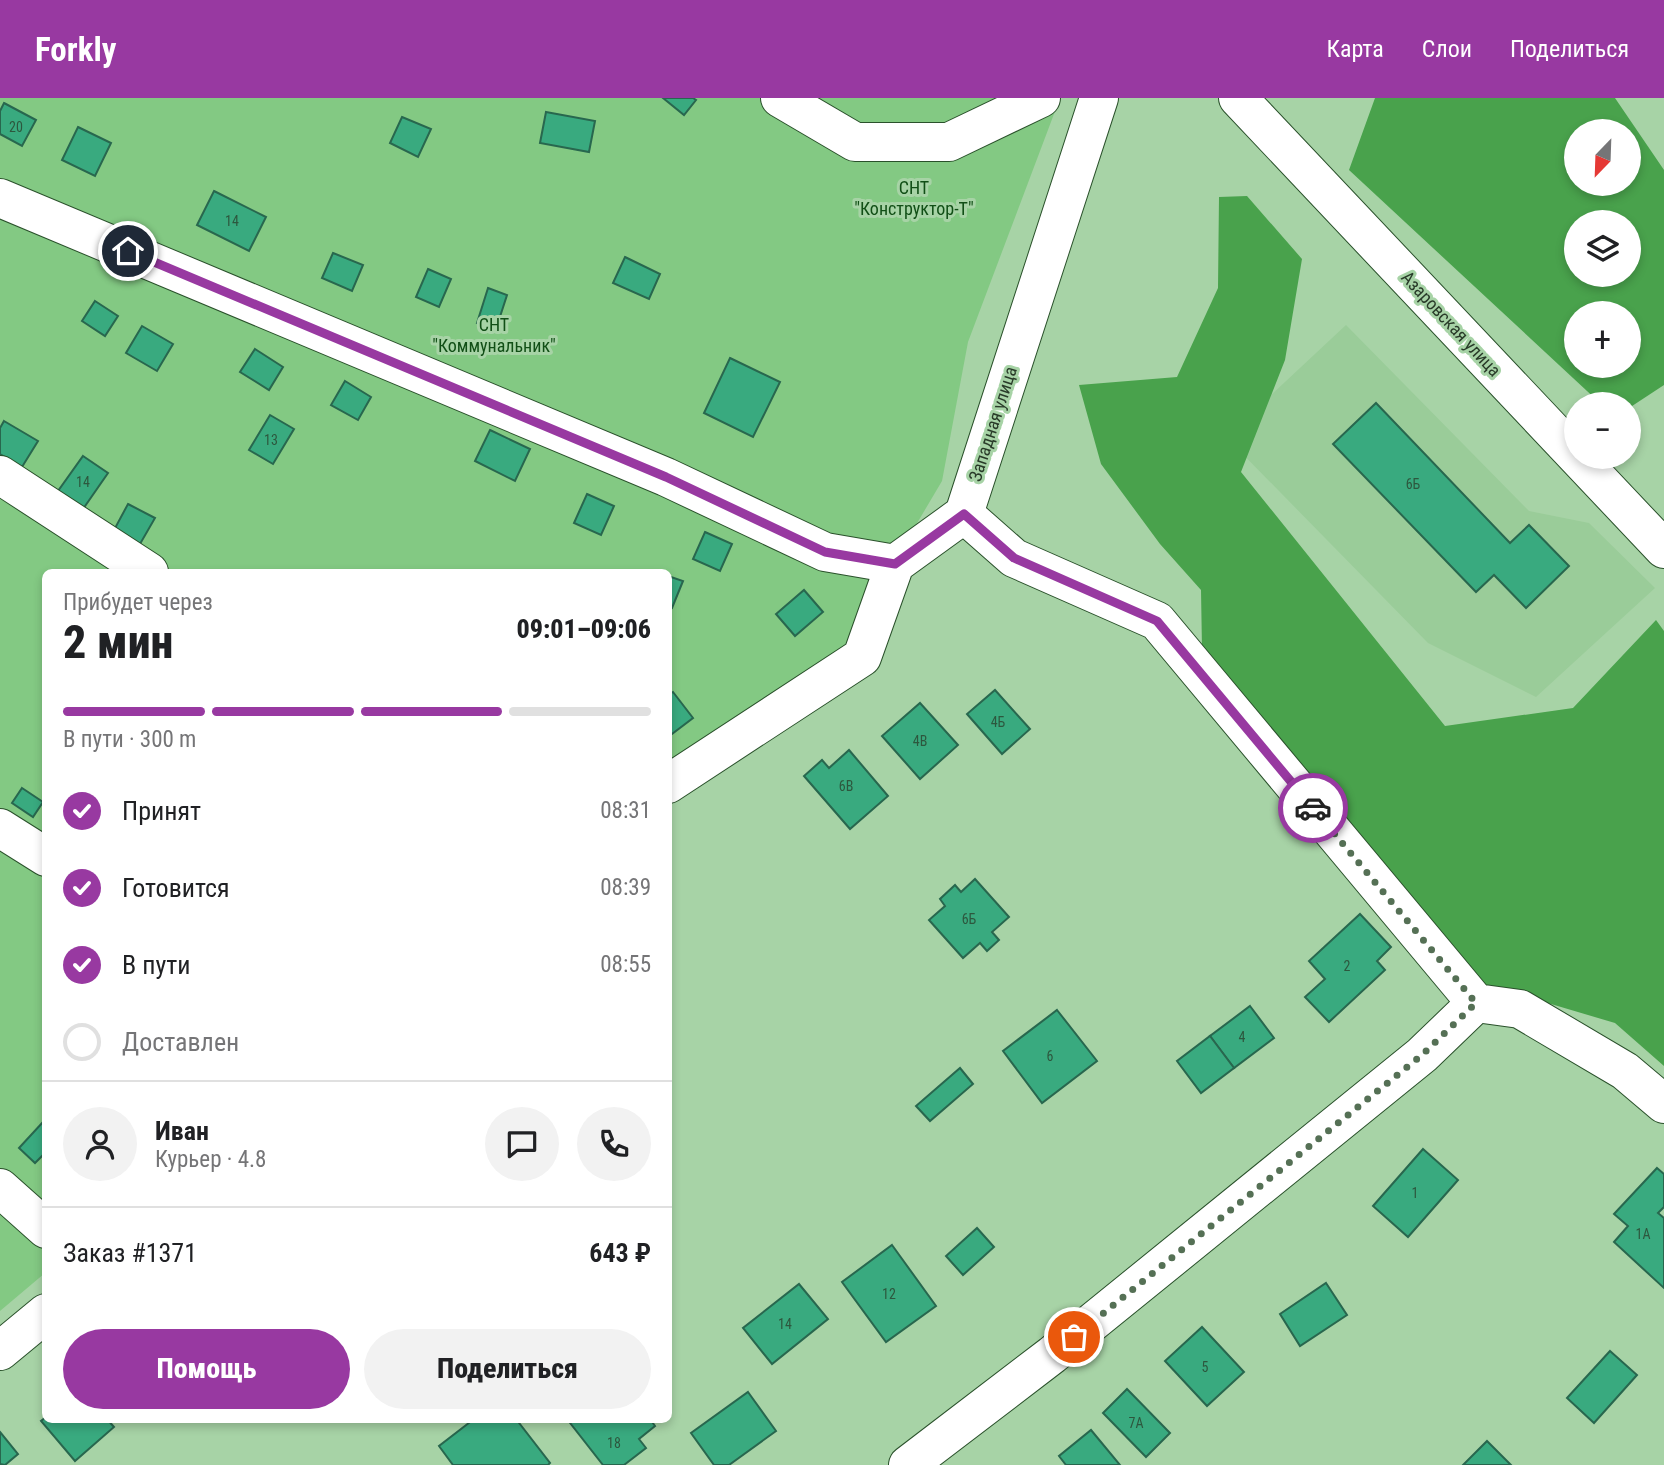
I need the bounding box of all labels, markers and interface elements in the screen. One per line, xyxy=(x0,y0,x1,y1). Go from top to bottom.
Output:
text: Forkly xyxy=(35,30,117,69)
text: Карта xyxy=(1326,35,1384,63)
text: Слои xyxy=(1422,35,1472,63)
text: Поделиться xyxy=(1510,35,1629,63)
house number: 20 xyxy=(9,119,23,135)
north arrow xyxy=(1564,119,1642,196)
map controls xyxy=(1564,119,1641,469)
park label: СНТ "Конструктор-Т" xyxy=(854,177,974,219)
button: layers xyxy=(1564,210,1641,287)
house number: 14 xyxy=(225,213,239,229)
pin xyxy=(98,221,158,281)
icon: home xyxy=(109,232,147,270)
street label: Азаровская улица xyxy=(1397,267,1505,381)
button: + xyxy=(1564,301,1641,378)
park label: СНТ "Коммунальник" xyxy=(432,314,556,356)
street label: Западная улица xyxy=(964,364,1021,484)
button: − xyxy=(1564,392,1641,469)
house number: 13 xyxy=(264,432,278,448)
house number: 14 xyxy=(76,474,90,490)
house number: 6Б xyxy=(1406,476,1421,492)
text: Прибудет через xyxy=(63,589,213,616)
text: 09:01–09:06 xyxy=(517,614,651,644)
text: 2 мин xyxy=(63,615,173,669)
house number: 4Б xyxy=(991,714,1006,730)
text: В пути · 300 m xyxy=(63,726,196,753)
house number: 4В xyxy=(913,733,927,749)
courier xyxy=(1278,773,1348,843)
house number: 6В xyxy=(839,778,853,794)
icon: car xyxy=(1294,789,1332,827)
icon: check xyxy=(63,792,101,830)
text: Принят xyxy=(122,796,201,826)
text: 08:31 xyxy=(600,797,651,824)
icon: check xyxy=(63,869,101,907)
text: Готовится xyxy=(122,873,230,903)
text: 08:39 xyxy=(600,874,651,901)
house number: 6Б xyxy=(962,911,977,927)
icon: check xyxy=(63,946,101,984)
text: В пути xyxy=(122,950,191,980)
text: 08:55 xyxy=(600,951,651,978)
house number: 2 xyxy=(1344,958,1351,974)
text: Доставлен xyxy=(122,1027,239,1057)
house number: 4 xyxy=(1239,1029,1246,1045)
house number: 6 xyxy=(1047,1048,1054,1064)
button: person xyxy=(63,1107,137,1181)
button: chat xyxy=(485,1107,559,1181)
button: phone xyxy=(577,1107,651,1181)
text: Иван xyxy=(155,1116,209,1146)
text: Курьер · 4.8 xyxy=(155,1146,266,1173)
house number: 1 xyxy=(1412,1185,1418,1201)
house number: 1А xyxy=(1636,1226,1650,1242)
text: Заказ #1371 xyxy=(63,1238,197,1268)
text: 643 ₽ xyxy=(589,1238,651,1268)
house number: 12 xyxy=(882,1286,896,1302)
pin xyxy=(1044,1307,1104,1367)
house number: 14 xyxy=(778,1316,792,1332)
icon: bag xyxy=(1055,1318,1093,1356)
button: Помощь xyxy=(63,1329,350,1409)
button: Поделиться xyxy=(364,1329,651,1409)
house number: 5 xyxy=(1202,1359,1209,1375)
house number: 7А xyxy=(1129,1415,1143,1431)
house number: 18 xyxy=(607,1435,621,1451)

